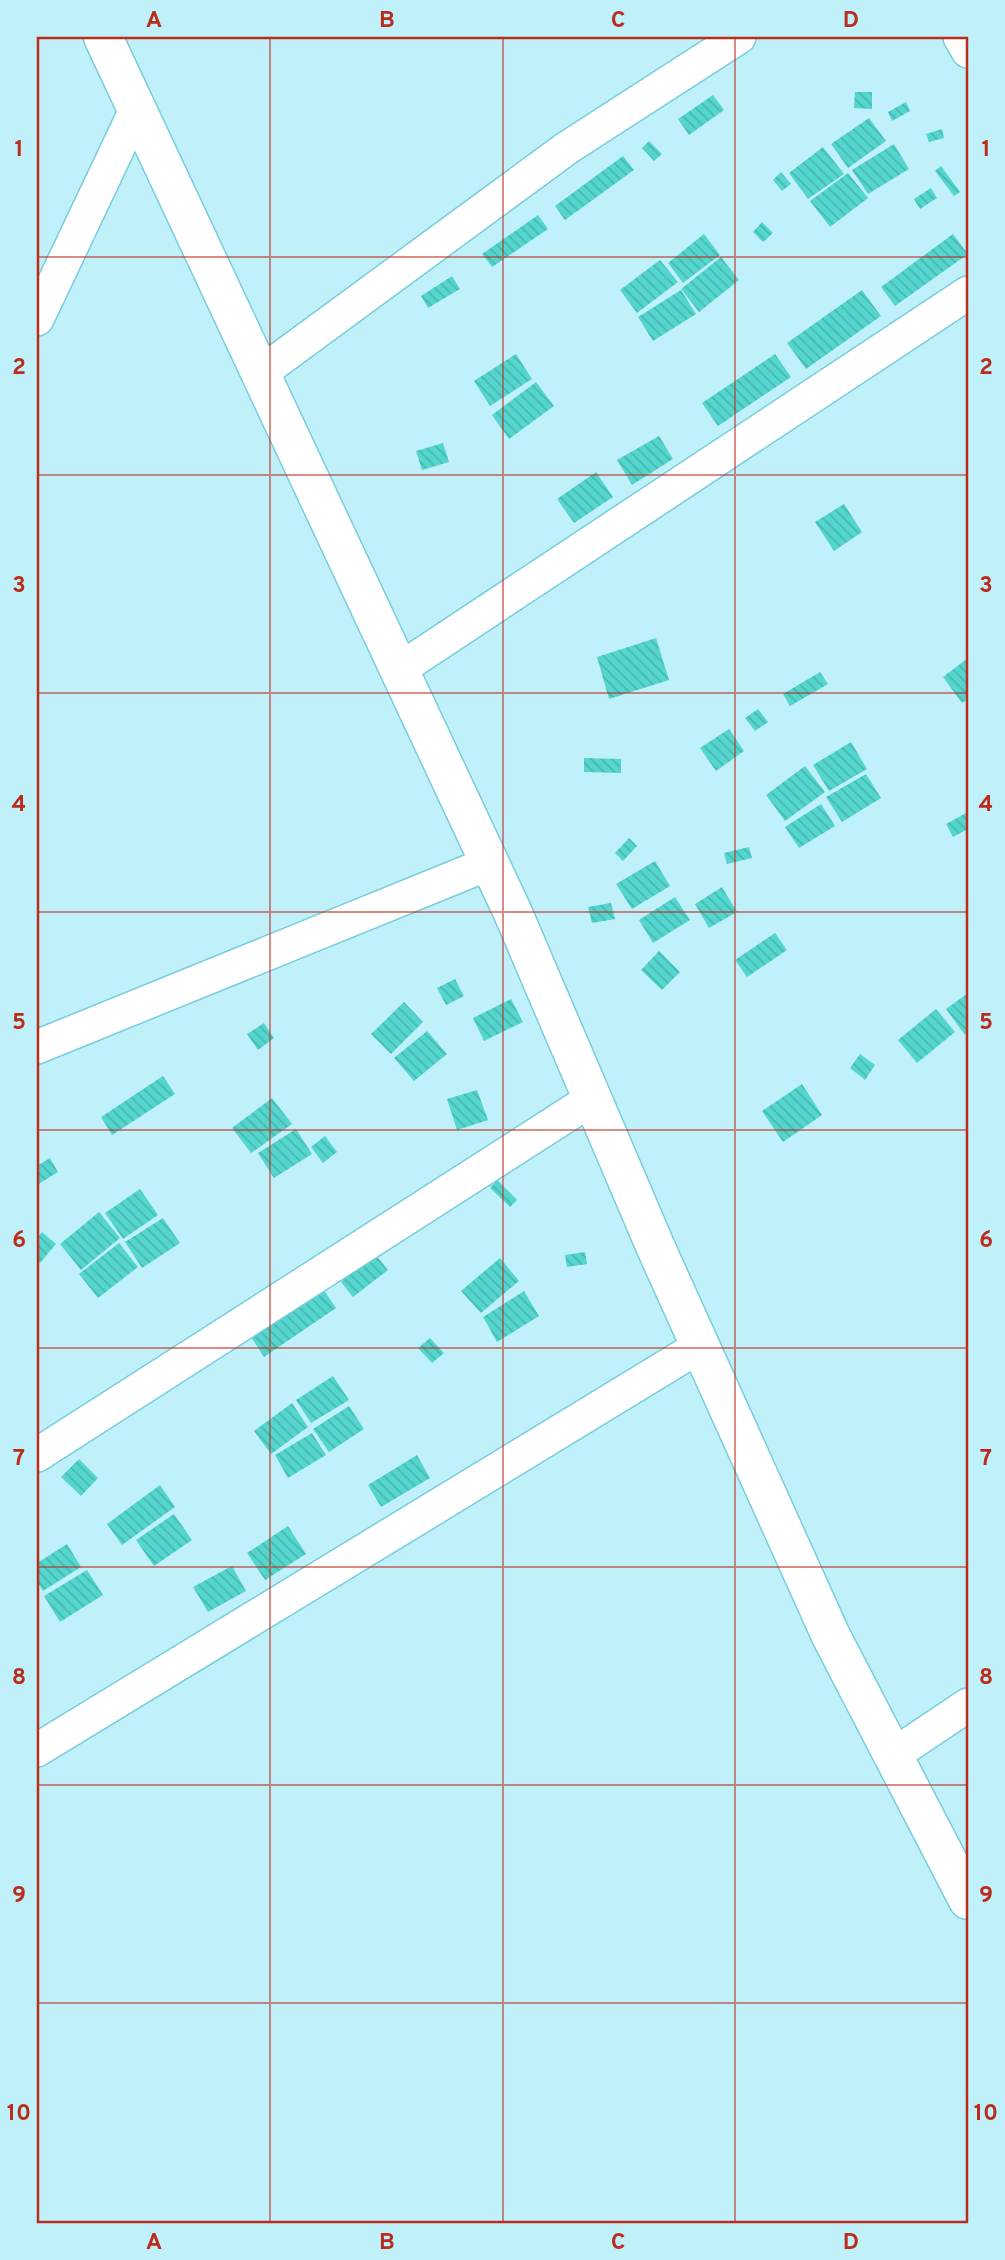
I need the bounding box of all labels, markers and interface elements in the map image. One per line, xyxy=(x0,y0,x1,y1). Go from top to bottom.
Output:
text: A xyxy=(146,7,162,36)
text: B xyxy=(379,7,395,36)
text: C xyxy=(611,7,625,36)
text: D xyxy=(843,7,859,36)
text: 1 xyxy=(14,136,24,165)
text: 1 xyxy=(981,136,991,165)
text: 2 xyxy=(12,354,26,383)
text: 2 xyxy=(979,354,993,383)
text: 3 xyxy=(12,572,26,601)
text: 3 xyxy=(979,572,993,601)
text: 4 xyxy=(12,791,26,820)
text: 4 xyxy=(979,791,993,820)
text: 5 xyxy=(12,1009,26,1038)
text: 5 xyxy=(979,1009,993,1038)
text: 6 xyxy=(12,1227,26,1256)
text: 6 xyxy=(979,1227,993,1256)
text: 7 xyxy=(13,1445,25,1474)
text: 7 xyxy=(980,1445,992,1474)
text: 8 xyxy=(12,1664,26,1693)
text: 8 xyxy=(979,1664,993,1693)
text: 9 xyxy=(12,1882,26,1911)
text: 9 xyxy=(979,1882,993,1911)
text: 10 xyxy=(7,2100,31,2129)
text: 10 xyxy=(974,2100,998,2129)
text: A xyxy=(146,2229,162,2258)
text: B xyxy=(379,2229,395,2258)
text: C xyxy=(611,2229,625,2258)
text: D xyxy=(843,2229,859,2258)

